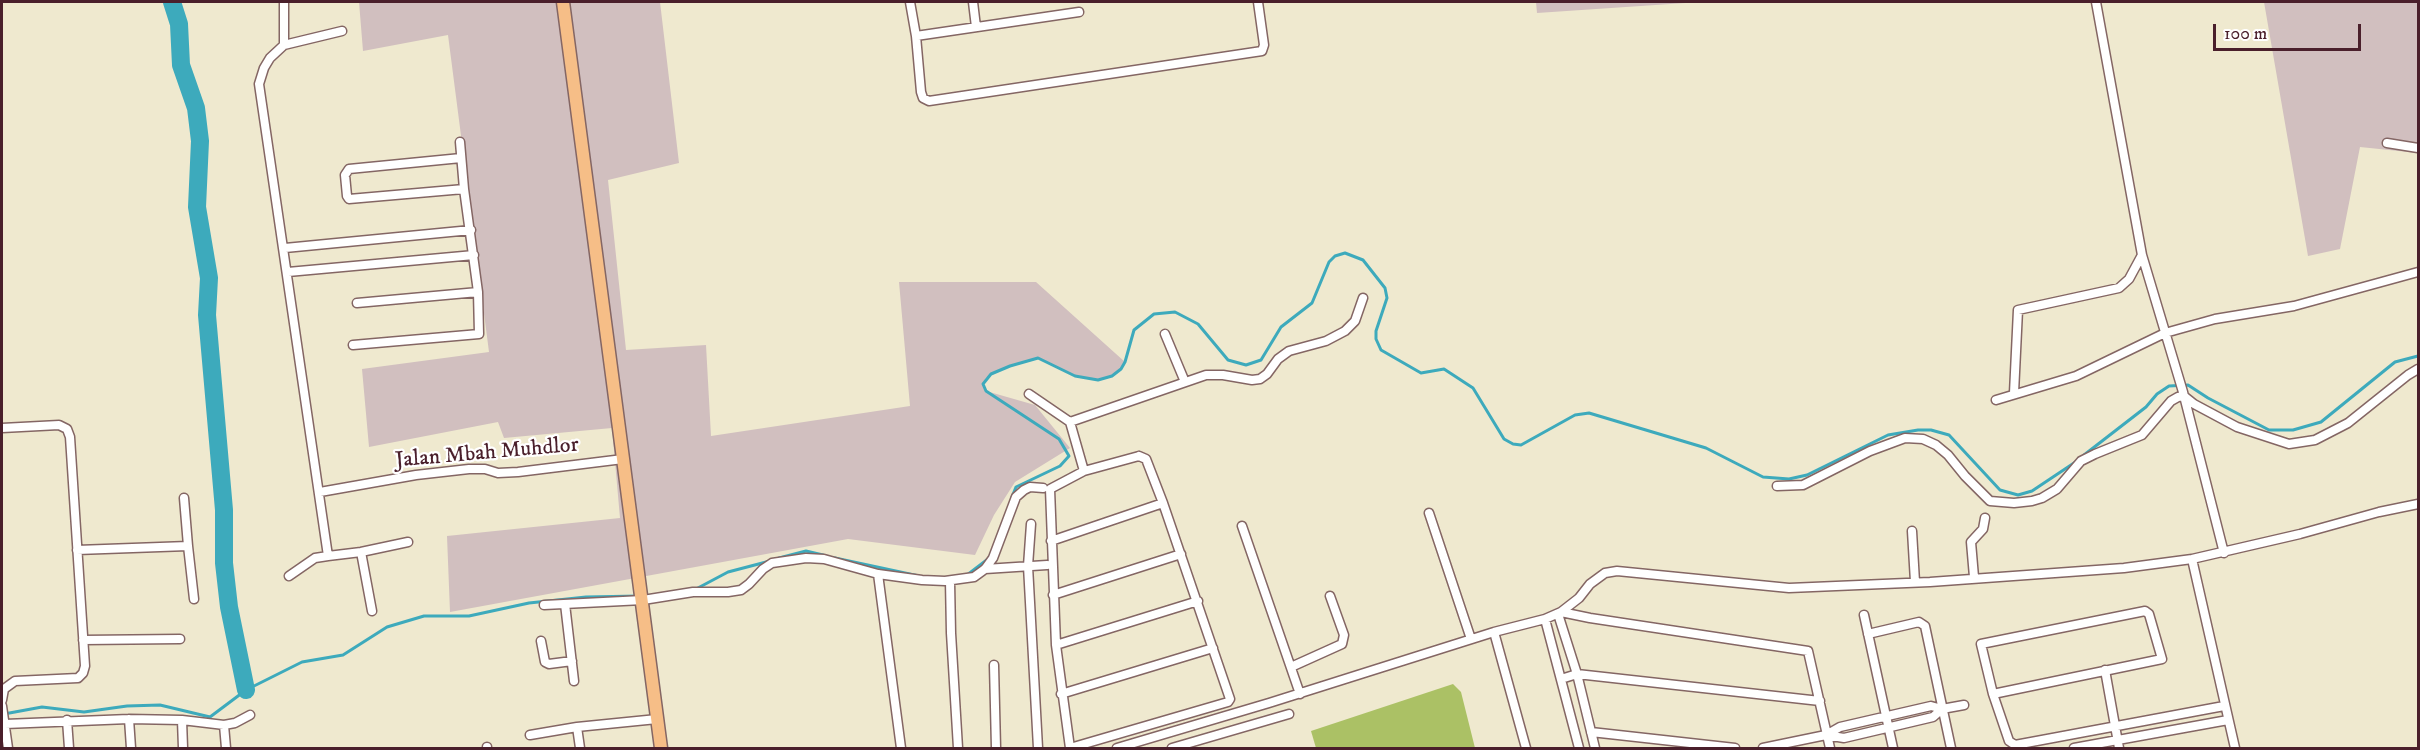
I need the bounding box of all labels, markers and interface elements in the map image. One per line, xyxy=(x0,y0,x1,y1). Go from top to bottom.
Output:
scale bar xyxy=(2216,12,2364,50)
text: 100 m xyxy=(2224,23,2267,45)
street label: Jalan Mbah Muhdlor xyxy=(394,433,580,475)

